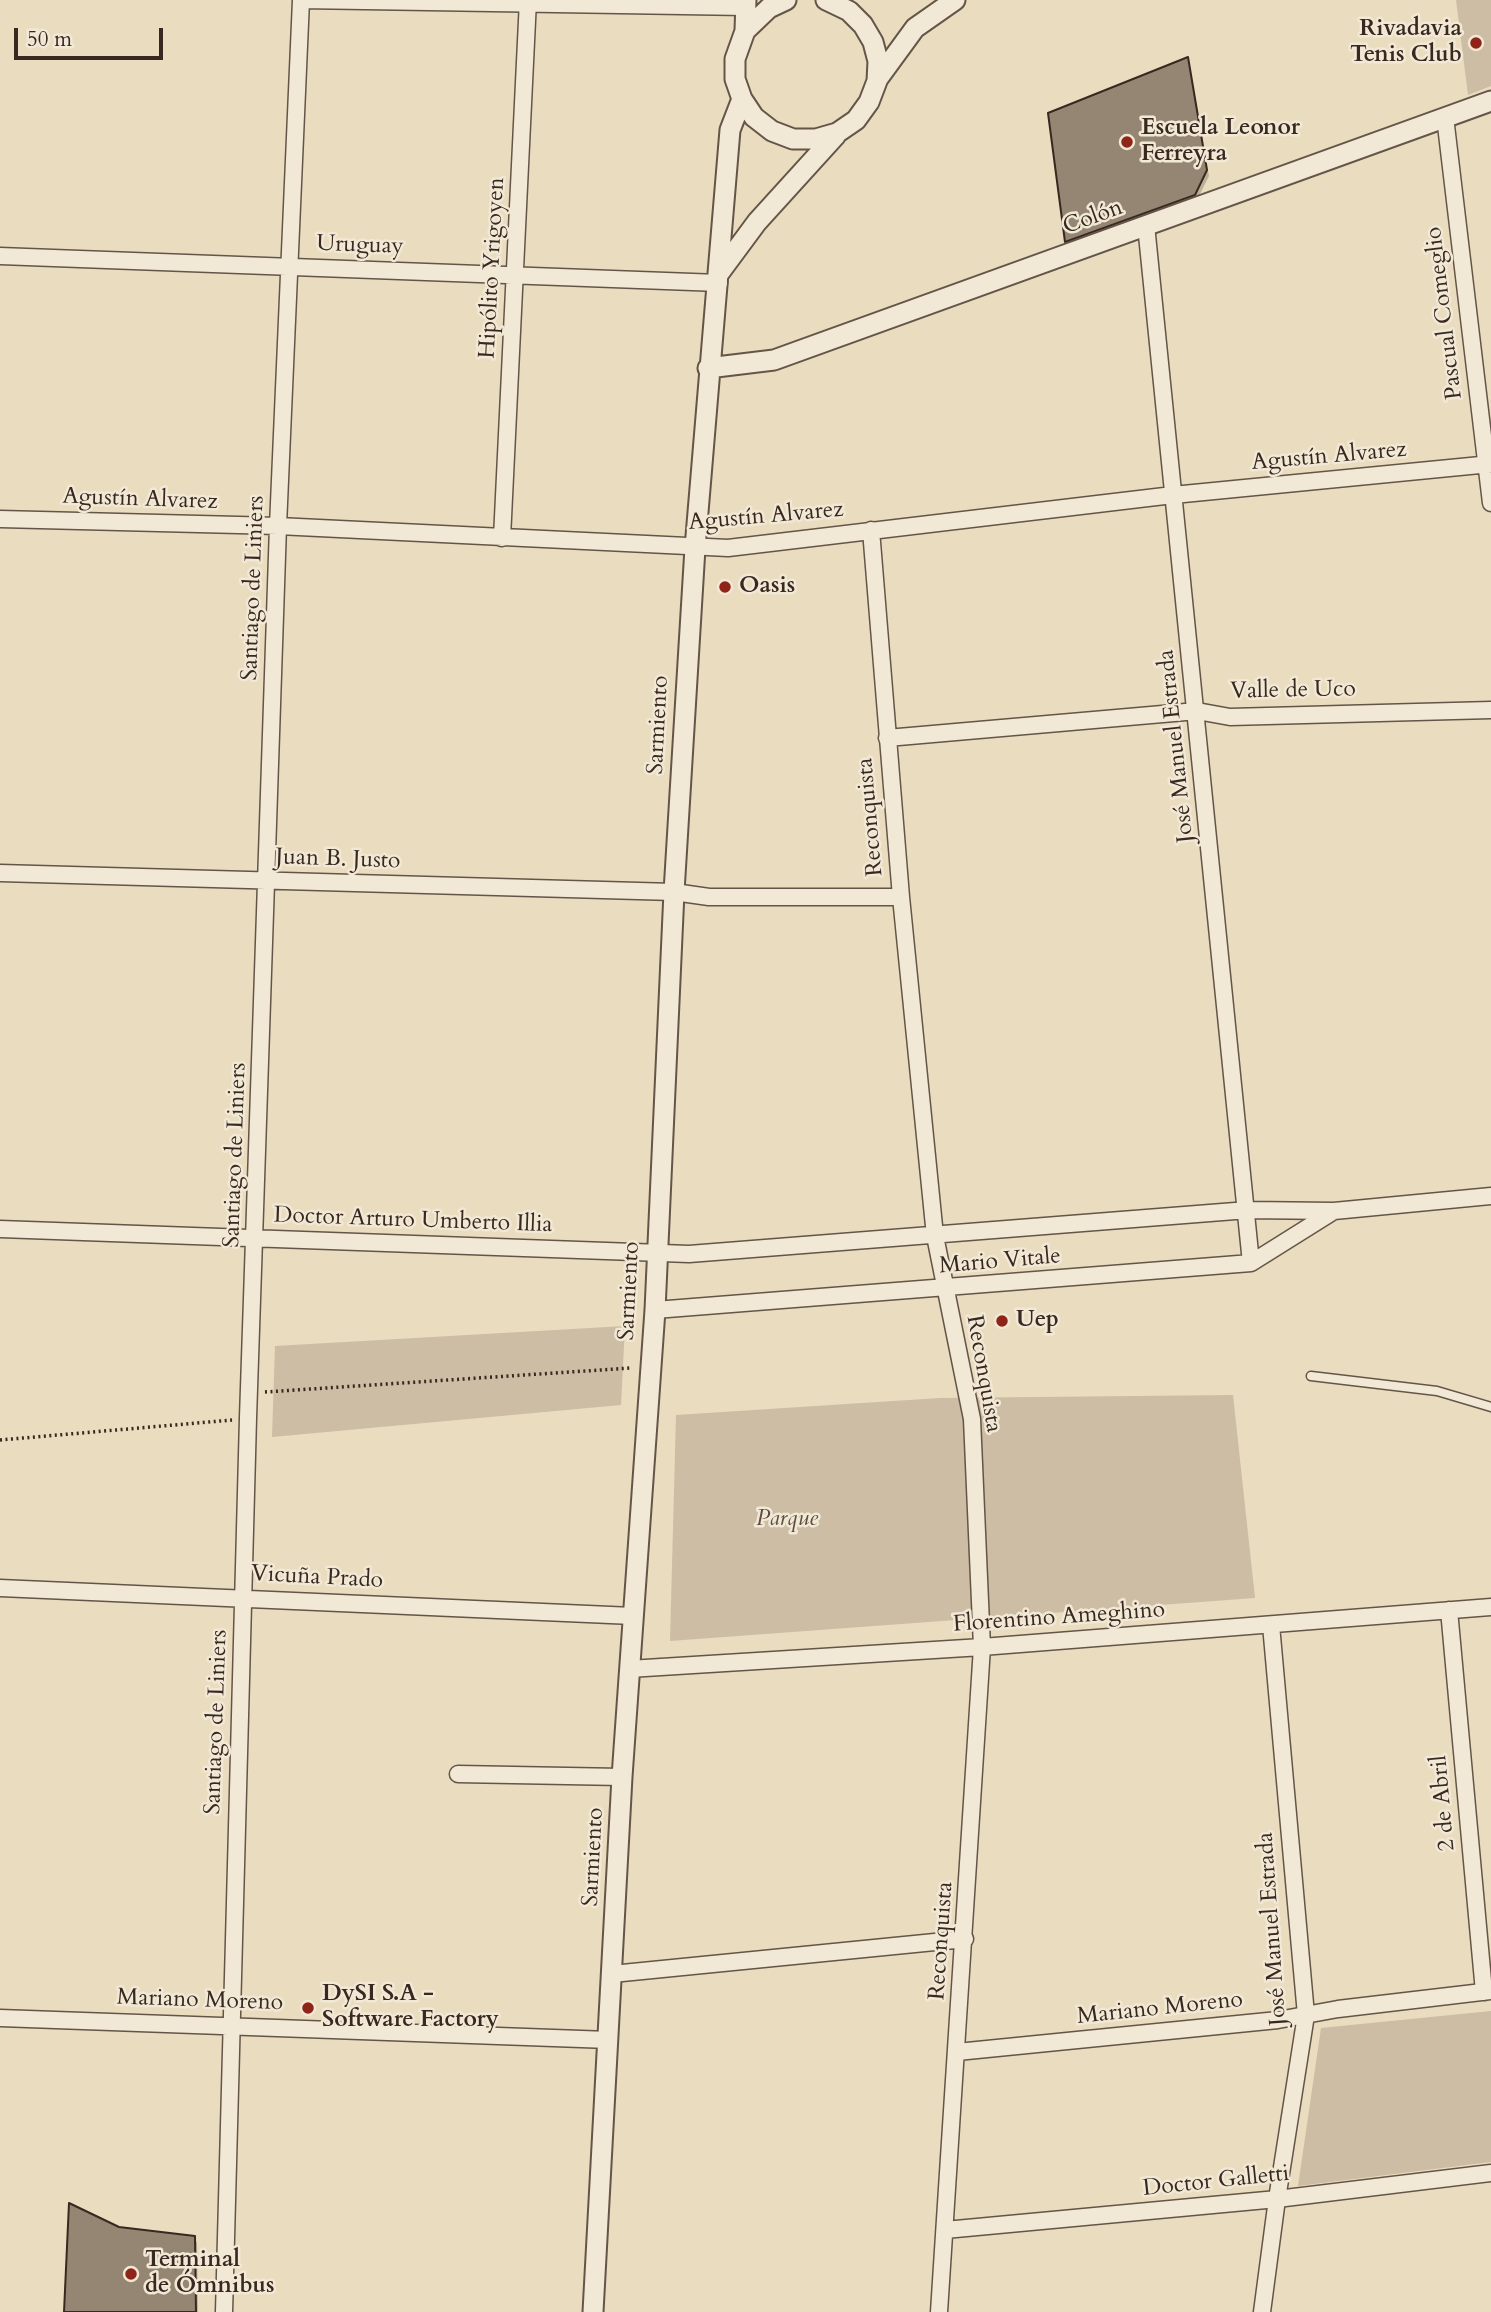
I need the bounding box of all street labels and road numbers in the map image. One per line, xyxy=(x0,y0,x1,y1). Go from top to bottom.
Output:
street label: Hipólito Yrigoyen xyxy=(474,177,512,359)
street label: Colón xyxy=(1059,195,1127,241)
street label: Pascual Comeglio xyxy=(1421,225,1469,401)
street label: Uruguay xyxy=(316,231,404,261)
street label: Agustín Alvarez xyxy=(1250,436,1408,478)
street label: Agustín Alvarez xyxy=(62,483,218,517)
street label: Santiago de Liniers xyxy=(237,495,271,681)
street label: Agustín Alvarez xyxy=(687,496,845,538)
street label: José Manuel Estrada xyxy=(1153,648,1201,844)
street label: Sarmiento xyxy=(643,675,675,775)
street label: Valle de Uco xyxy=(1230,676,1356,706)
street label: Reconquista xyxy=(852,757,890,877)
street label: Juan B. Justo xyxy=(275,844,401,876)
street label: Santiago de Liniers xyxy=(219,1062,253,1248)
street label: Doctor Arturo Umberto Illia xyxy=(273,1202,553,1240)
street label: Sarmiento xyxy=(614,1241,646,1341)
street label: Mario Vitale xyxy=(938,1243,1062,1281)
street label: Reconquista xyxy=(959,1313,1007,1435)
street label: Vicuña Prado xyxy=(250,1561,384,1595)
street label: Florentino Ameghino xyxy=(952,1597,1166,1639)
street label: Santiago de Liniers xyxy=(200,1629,234,1815)
street label: 2 de Abril xyxy=(1426,1754,1462,1852)
street label: Sarmiento xyxy=(578,1807,610,1907)
street label: José Manuel Estrada xyxy=(1252,1831,1294,2027)
street label: Reconquista xyxy=(924,1881,960,2001)
street label: Mariano Moreno xyxy=(116,1984,284,2018)
street label: Mariano Moreno xyxy=(1076,1987,1244,2031)
street label: Doctor Galletti xyxy=(1141,2161,1291,2203)

